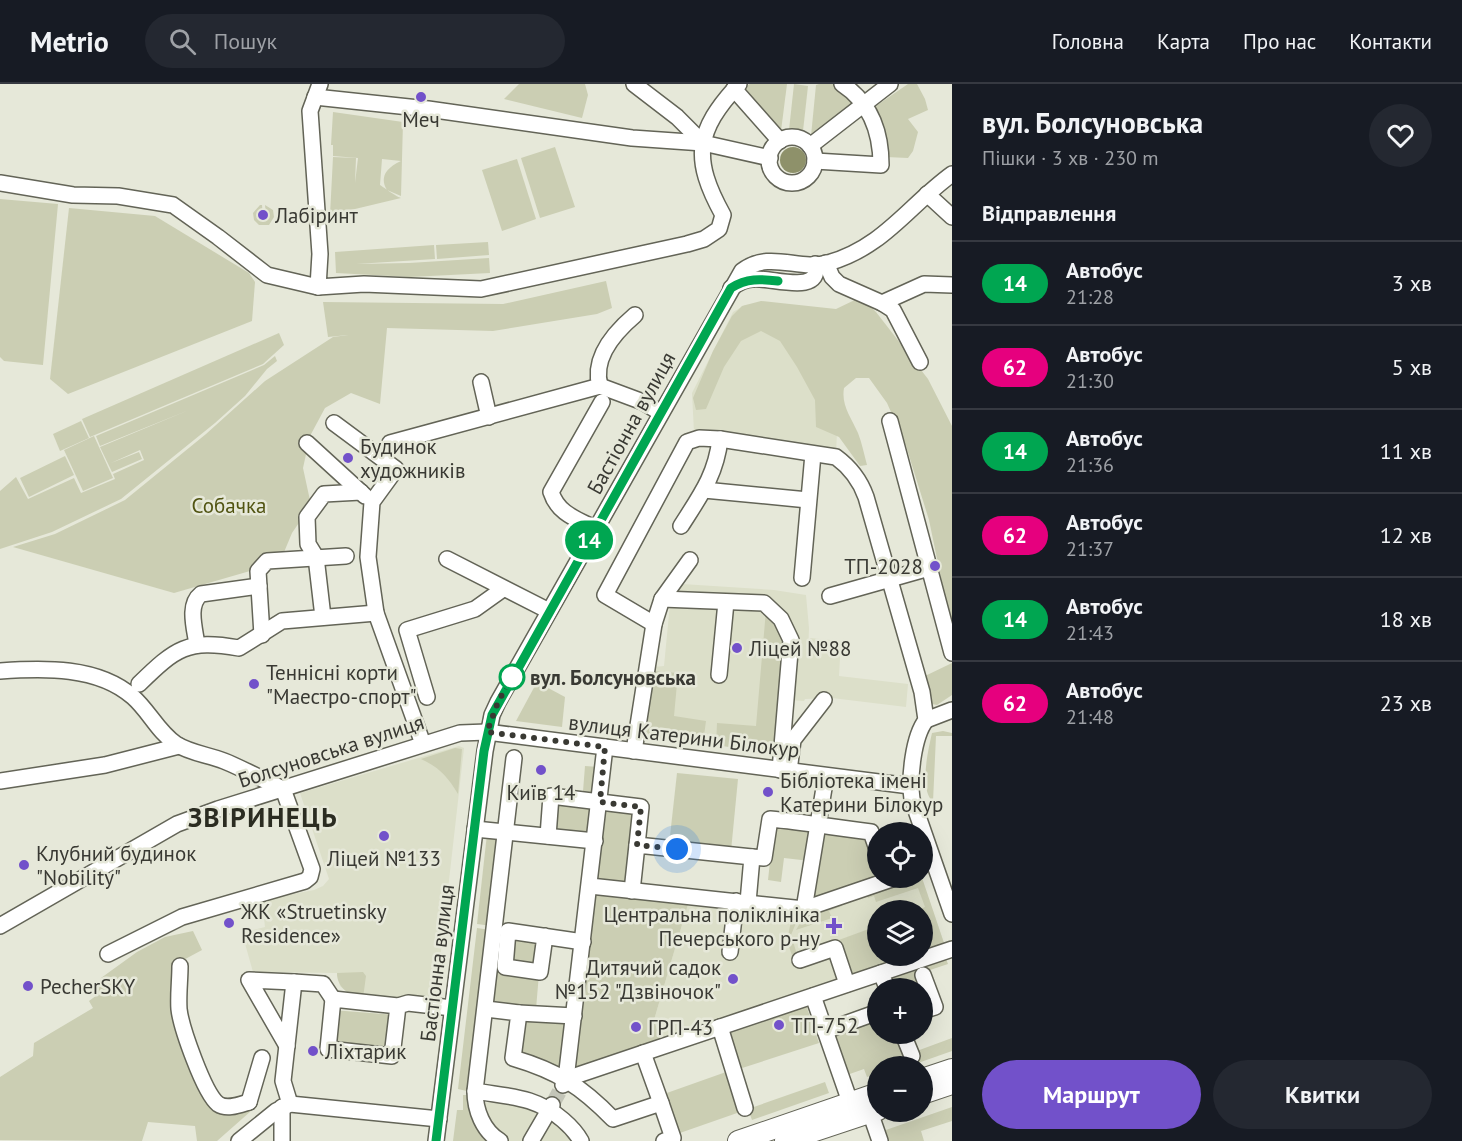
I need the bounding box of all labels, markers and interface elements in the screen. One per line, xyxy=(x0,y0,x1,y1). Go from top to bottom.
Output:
search box xyxy=(145,14,565,68)
text: Metrio xyxy=(30,23,109,60)
icon: search xyxy=(166,25,199,58)
text: Пошук xyxy=(214,27,277,55)
text: Головна xyxy=(1052,28,1124,55)
text: Карта xyxy=(1157,28,1210,55)
text: Про нас xyxy=(1243,28,1316,55)
text: Контакти xyxy=(1349,28,1432,55)
marker: Меч xyxy=(414,90,428,104)
text: вул. Болсуновська xyxy=(982,104,1203,141)
button: heart xyxy=(1369,104,1432,167)
place label: Меч xyxy=(402,106,440,133)
text: Пішки · 3 хв · 230 m xyxy=(982,145,1159,171)
text: Відправлення xyxy=(982,199,1116,227)
place label: Лабіринт xyxy=(274,202,359,229)
marker: Лабіринт xyxy=(256,208,270,222)
text: Автобус xyxy=(1066,256,1143,284)
text: 3 хв xyxy=(1392,269,1432,297)
text: 14 xyxy=(1003,270,1027,297)
text: 21:28 xyxy=(1066,284,1114,310)
text: Автобус xyxy=(1066,340,1143,368)
street label: Бастіонна вулиця xyxy=(581,347,681,499)
text: 5 хв xyxy=(1392,353,1432,381)
text: 62 xyxy=(1003,354,1027,381)
text: 21:30 xyxy=(1066,368,1114,394)
text: Автобус xyxy=(1066,424,1143,452)
place label: Будинок художників xyxy=(360,433,465,484)
text: 11 хв xyxy=(1380,437,1432,465)
text: 14 xyxy=(1003,438,1027,465)
marker: Будинок художників xyxy=(341,451,355,465)
text: 21:36 xyxy=(1066,452,1114,478)
park label: Собачка xyxy=(192,492,266,519)
text: Автобус xyxy=(1066,508,1143,536)
line badge: 14 xyxy=(562,520,616,560)
text: 12 хв xyxy=(1380,521,1432,549)
text: 62 xyxy=(1003,522,1027,549)
text: 14 xyxy=(577,527,601,554)
text: 21:37 xyxy=(1066,536,1114,562)
place label: ТП-2028 xyxy=(844,553,923,580)
marker: ТП-2028 xyxy=(928,559,942,573)
text: Автобус xyxy=(1066,592,1143,620)
text: 18 хв xyxy=(1380,605,1432,633)
text: 14 xyxy=(1003,606,1027,633)
text: 21:43 xyxy=(1066,620,1114,646)
place label: Ліцей №88 xyxy=(748,635,851,662)
marker: Ліцей №88 xyxy=(730,641,744,655)
place label: Теннісні корти "Маестро-спорт" xyxy=(266,659,417,710)
marker: вул. Болсуновська xyxy=(499,664,525,690)
place label: вул. Болсуновська xyxy=(530,664,696,691)
text: Автобус xyxy=(1066,676,1143,704)
marker: Теннісні корти "Маестро-спорт" xyxy=(247,677,261,691)
text: 23 хв xyxy=(1380,689,1432,717)
text: 62 xyxy=(1003,690,1027,717)
text: 21:48 xyxy=(1066,704,1114,730)
street label: Болсуновська вулиця xyxy=(235,708,427,794)
street label: вулиця Катерини Білокур xyxy=(567,708,801,764)
marker: Київ 14 xyxy=(534,763,548,777)
place label: Бібліотека імені Катерини Білокур xyxy=(780,767,943,818)
place label: Київ 14 xyxy=(506,779,576,806)
marker: Бібліотека імені Катерини Білокур xyxy=(761,785,775,799)
district label: ЗВІРИНЕЦЬ xyxy=(188,800,338,834)
map controls xyxy=(867,822,933,1122)
button: locate xyxy=(867,822,933,888)
marker: Ліцей №133 xyxy=(377,829,391,843)
your location xyxy=(662,834,692,864)
place label: Клубний будинок "Nobility" xyxy=(36,840,196,891)
place label: Ліцей №133 xyxy=(326,845,441,872)
marker: Клубний будинок "Nobility" xyxy=(17,858,31,872)
street label: Бастіонна вулиця xyxy=(414,883,460,1043)
place label: ЖК «Struetinsky Residence» xyxy=(240,898,387,949)
button: layers xyxy=(867,900,933,966)
place label: Центральна поліклініка Печерського р-ну xyxy=(603,901,820,952)
marker: ЖК «Struetinsky Residence» xyxy=(222,916,236,930)
marker: Центральна поліклініка Печерського р-ну xyxy=(825,917,843,935)
place label: Дитячий садок №152 "Дзвіночок" xyxy=(555,954,721,1005)
marker: Дитячий садок №152 "Дзвіночок" xyxy=(726,972,740,986)
place label: PecherSKY xyxy=(40,973,136,1000)
button: + xyxy=(867,978,933,1044)
marker: PecherSKY xyxy=(21,979,35,993)
place label: ТП-752 xyxy=(791,1012,858,1039)
place label: ГРП-43 xyxy=(648,1014,713,1041)
marker: ТП-752 xyxy=(772,1018,786,1032)
marker: ГРП-43 xyxy=(629,1020,643,1034)
place label: Ліхтарик xyxy=(324,1038,406,1065)
marker: Ліхтарик xyxy=(306,1044,320,1058)
button: − xyxy=(867,1056,933,1122)
button: Маршрут xyxy=(982,1060,1201,1129)
button: Квитки xyxy=(1213,1060,1432,1129)

